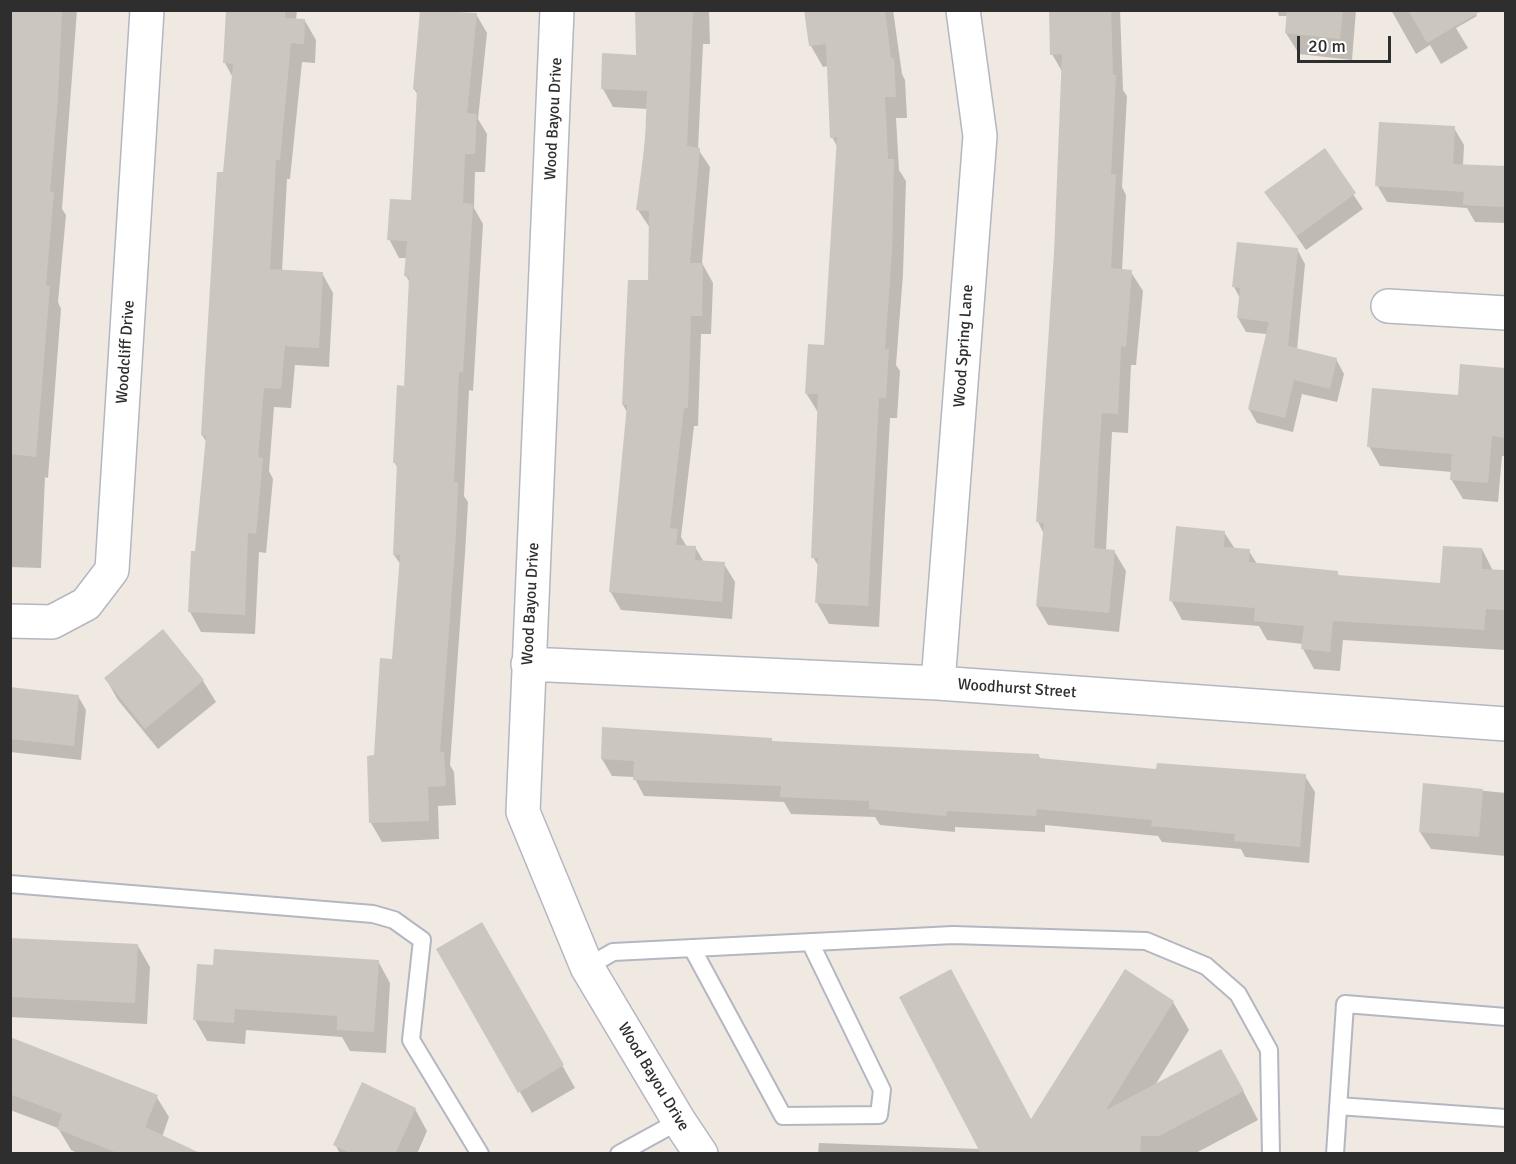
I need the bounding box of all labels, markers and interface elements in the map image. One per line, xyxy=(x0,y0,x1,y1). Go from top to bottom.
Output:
scale bar xyxy=(1300,24,1394,62)
text: 20 m xyxy=(1308,35,1346,57)
street label: Wood Bayou Drive xyxy=(541,57,567,181)
street label: Wood Spring Lane xyxy=(950,284,978,408)
street label: Woodcliff Drive xyxy=(113,299,139,405)
street label: Wood Bayou Drive xyxy=(518,542,544,666)
street label: Woodhurst Street xyxy=(957,675,1077,703)
street label: Wood Bayou Drive xyxy=(613,1019,693,1135)

